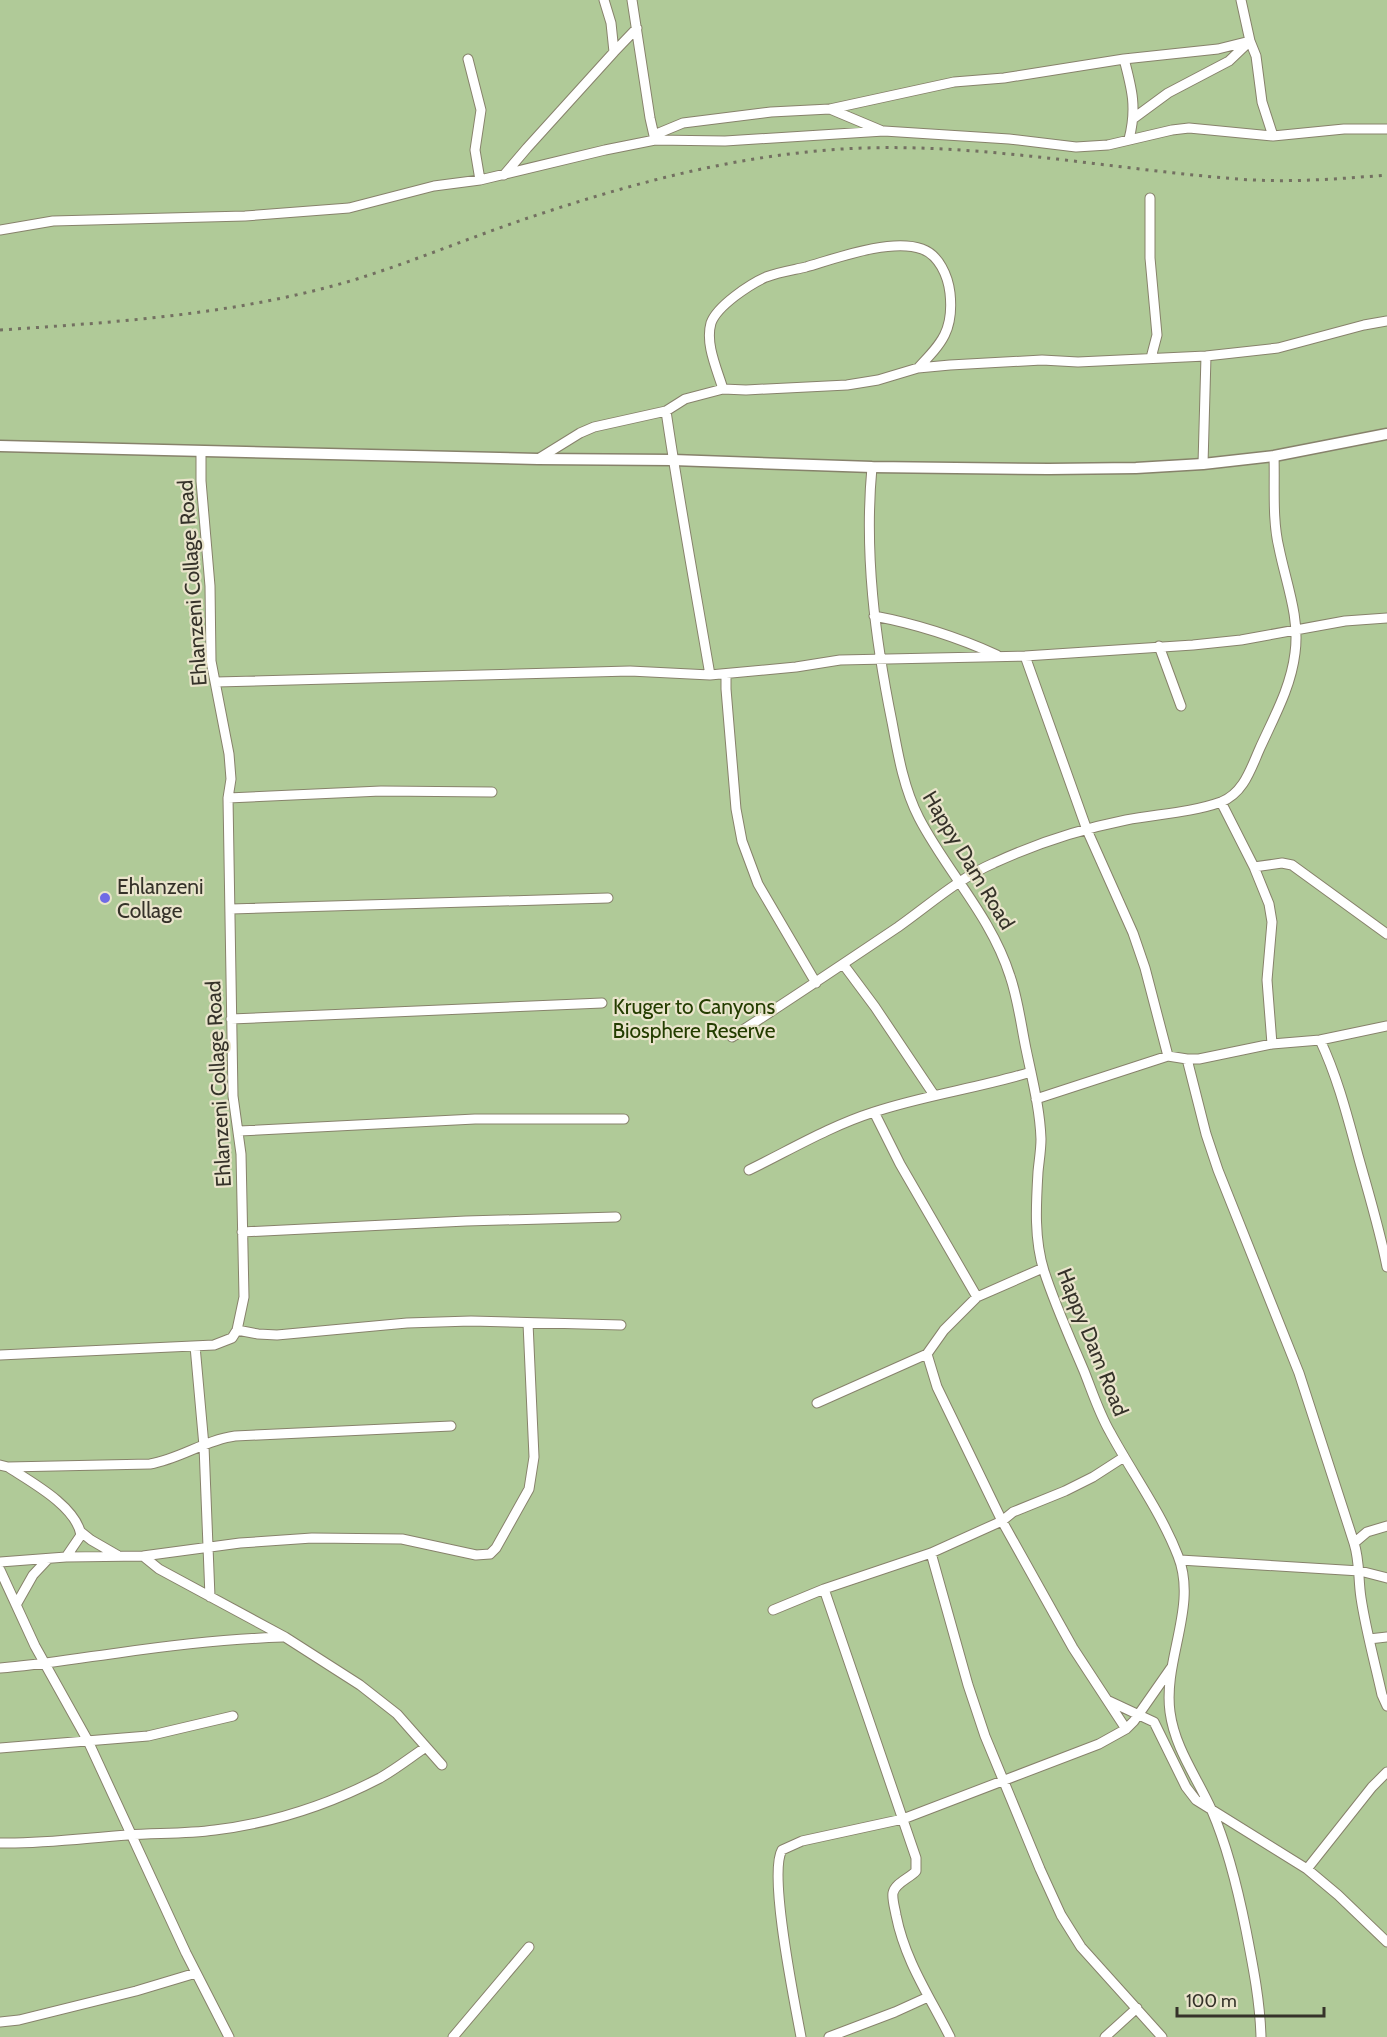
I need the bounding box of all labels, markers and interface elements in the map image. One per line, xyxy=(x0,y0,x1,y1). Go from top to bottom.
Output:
street label: Ehlanzeni Collage Road xyxy=(172,479,212,687)
street label: Happy Dam Road xyxy=(918,786,1020,934)
place label: Ehlanzeni Collage xyxy=(117,874,203,923)
marker: Ehlanzeni Collage xyxy=(98,891,112,905)
street label: Ehlanzeni Collage Road xyxy=(200,980,236,1188)
park label: Kruger to Canyons Biosphere Reserve xyxy=(613,994,776,1043)
street label: Happy Dam Road xyxy=(1052,1265,1134,1419)
scale bar xyxy=(1177,1980,1324,2018)
text: 100 m xyxy=(1186,1990,1237,2012)

